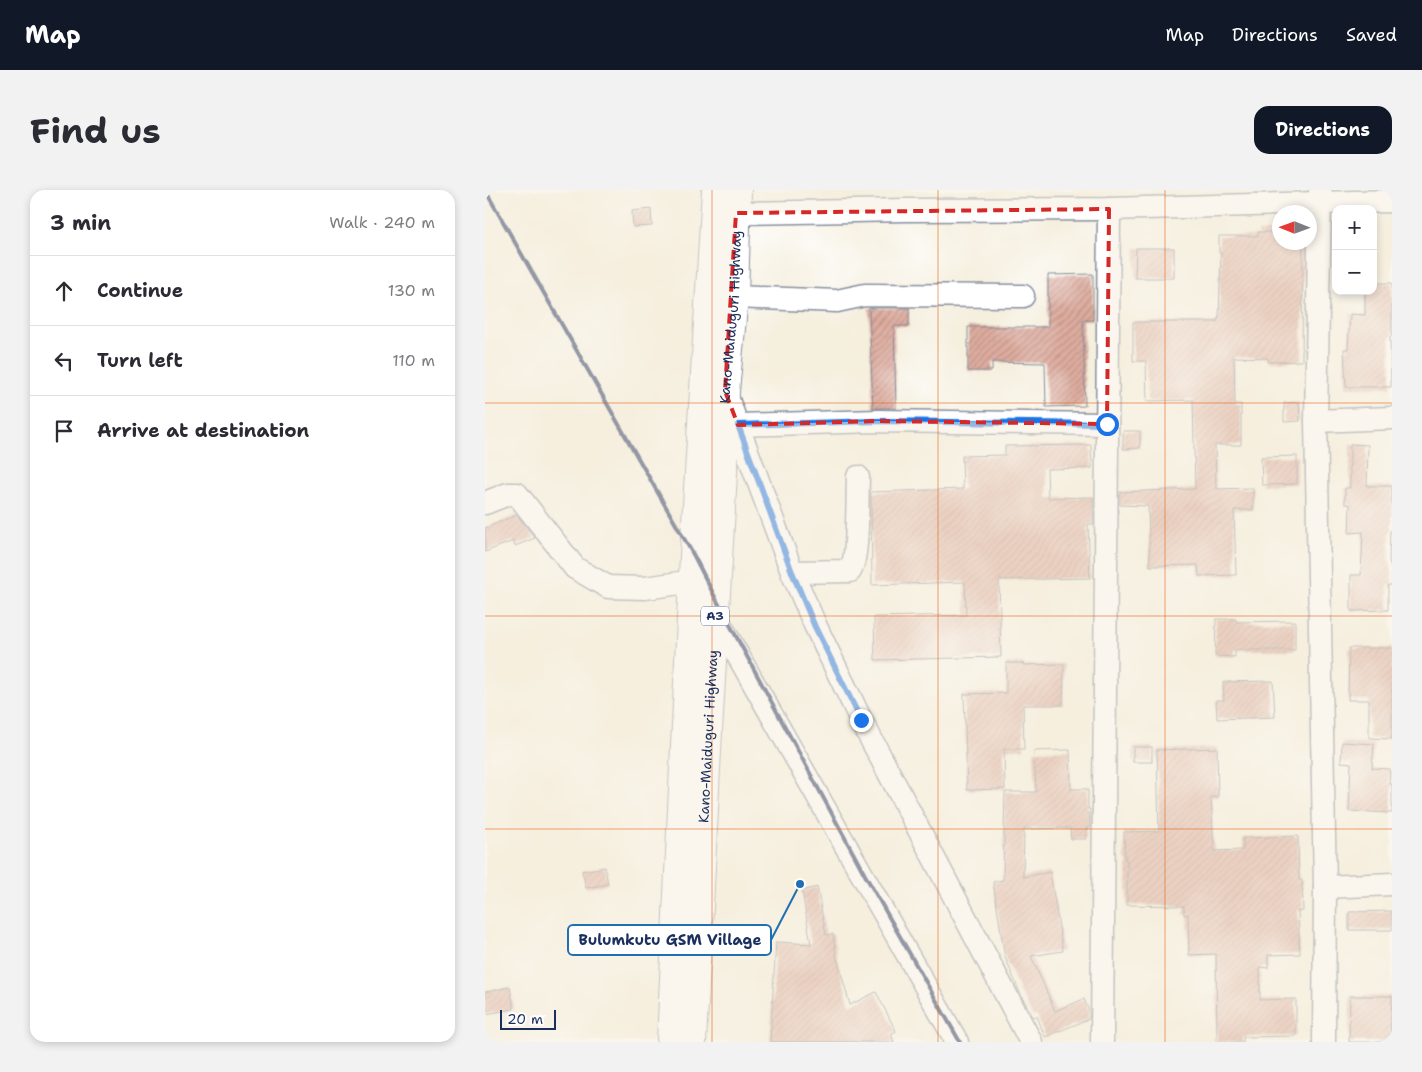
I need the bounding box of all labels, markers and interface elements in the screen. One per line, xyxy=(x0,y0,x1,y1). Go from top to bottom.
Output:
text: Map xyxy=(25,19,81,51)
text: Map xyxy=(1166,23,1204,47)
text: Directions xyxy=(1232,23,1318,47)
text: Saved xyxy=(1346,23,1397,47)
button: Directions xyxy=(1254,106,1392,154)
text: Find us xyxy=(30,107,161,154)
north arrow xyxy=(1272,205,1317,250)
map controls xyxy=(1332,205,1377,295)
button: + xyxy=(1332,205,1377,250)
text: 3 min xyxy=(50,209,111,237)
text: Walk · 240 m xyxy=(329,212,435,233)
street label: Kano-Maiduguri Highway xyxy=(716,230,745,404)
button: − xyxy=(1332,250,1377,295)
icon: ahead xyxy=(50,277,78,305)
text: Continue xyxy=(97,278,183,303)
text: 130 m xyxy=(388,280,435,301)
icon: left xyxy=(50,347,78,375)
text: Turn left xyxy=(97,348,183,373)
text: 110 m xyxy=(392,350,435,371)
route start xyxy=(1096,413,1119,436)
icon: arrive xyxy=(50,417,78,445)
text: Arrive at destination xyxy=(97,418,309,443)
road number: A3 xyxy=(701,606,729,626)
street label: Kano-Maiduguri Highway xyxy=(694,649,722,823)
route end xyxy=(850,709,873,732)
callout: Bulumkutu GSM Village xyxy=(568,925,771,955)
text: Bulumkutu GSM Village xyxy=(579,930,761,950)
scale bar xyxy=(500,1007,556,1030)
text: 20 m xyxy=(507,1010,543,1028)

